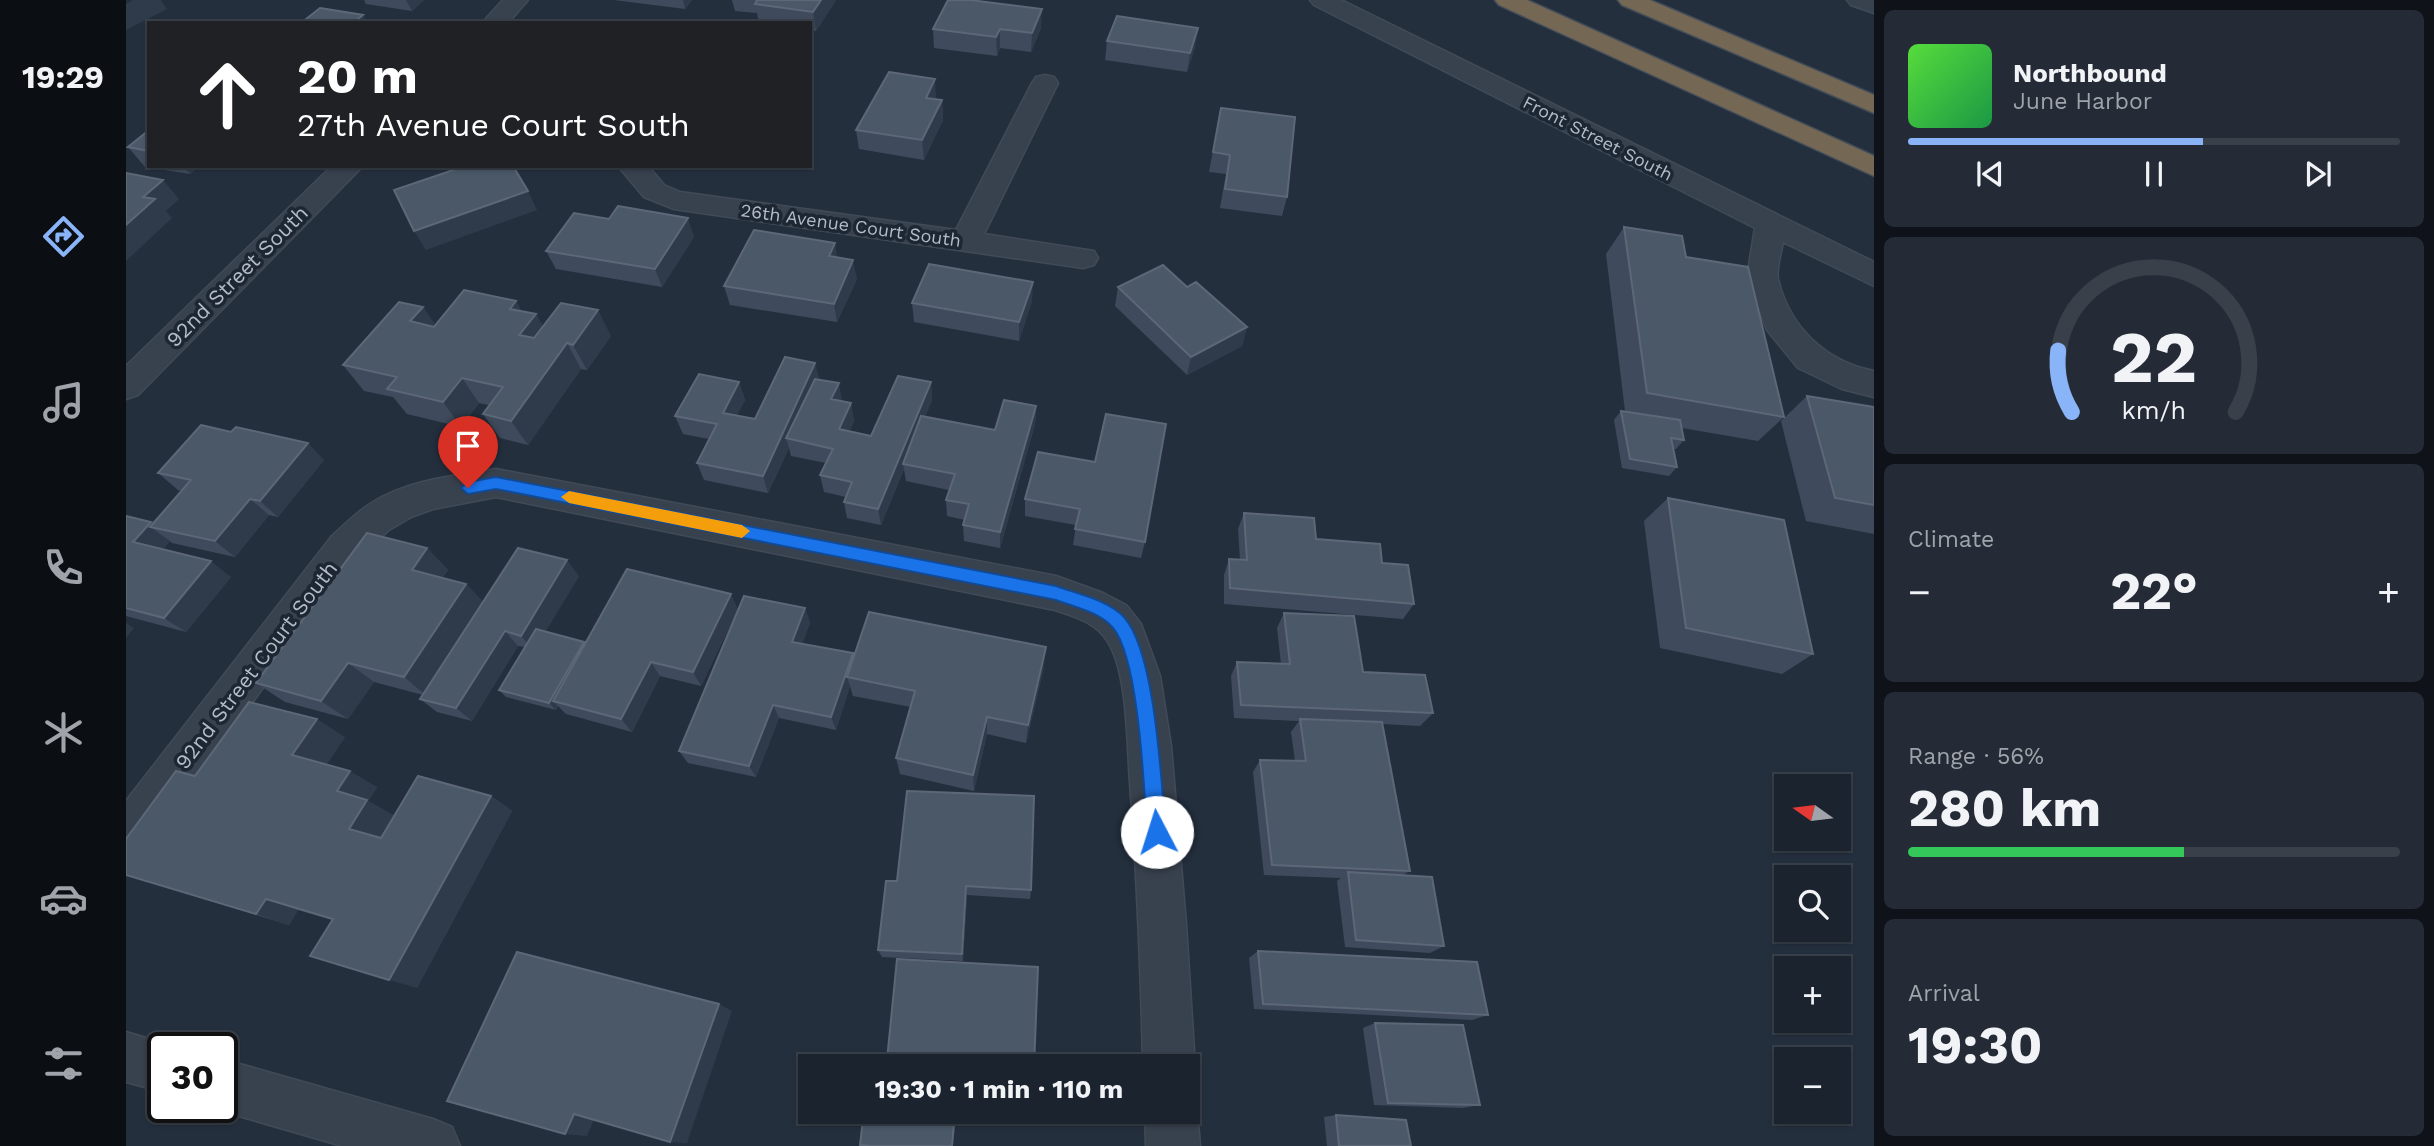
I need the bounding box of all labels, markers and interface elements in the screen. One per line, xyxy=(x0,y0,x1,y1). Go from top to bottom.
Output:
text: 20 m xyxy=(297,47,418,105)
icon: ahead xyxy=(182,49,273,140)
text: 19:29 xyxy=(22,58,104,96)
text: Northbound xyxy=(2013,58,2167,88)
text: June Harbor xyxy=(2013,88,2152,115)
street label: Front Street South xyxy=(1520,91,1676,185)
text: 27th Avenue Court South xyxy=(297,106,690,144)
icon: previous xyxy=(1971,155,2009,193)
icon: pause xyxy=(2135,155,2173,193)
icon: next xyxy=(2299,155,2337,193)
street label: 26th Avenue Court South xyxy=(740,199,962,251)
street label: 92nd Street South xyxy=(161,200,313,352)
icon: directions xyxy=(39,212,88,261)
text: 22 xyxy=(2111,314,2197,400)
icon: music xyxy=(39,378,88,427)
text: km/h xyxy=(2122,396,2186,425)
pin xyxy=(438,416,498,488)
icon: arrive xyxy=(449,427,487,465)
text: Climate xyxy=(1908,526,1994,553)
icon: phone xyxy=(39,543,88,592)
street label: 92nd Street Court South xyxy=(170,556,342,774)
text: 22° xyxy=(2110,561,2198,622)
text: − xyxy=(1908,570,1931,614)
text: + xyxy=(2377,570,2400,614)
icon: climate xyxy=(39,708,88,757)
text: Range · 56% xyxy=(1908,743,2044,770)
north arrow xyxy=(1774,774,1852,850)
map controls xyxy=(1774,774,1851,1124)
text: 280 km xyxy=(1908,778,2101,839)
position arrow xyxy=(1120,795,1194,869)
button: search xyxy=(1774,865,1851,942)
icon: car xyxy=(39,874,88,923)
button: + xyxy=(1774,956,1851,1033)
text: Arrival xyxy=(1908,980,1980,1007)
text: 19:30 xyxy=(1908,1015,2042,1076)
speed limit sign: 30 xyxy=(147,1032,238,1123)
icon: filters xyxy=(39,1039,88,1088)
button: − xyxy=(1774,1047,1851,1124)
text: 19:30 · 1 min · 110 m xyxy=(875,1074,1123,1104)

